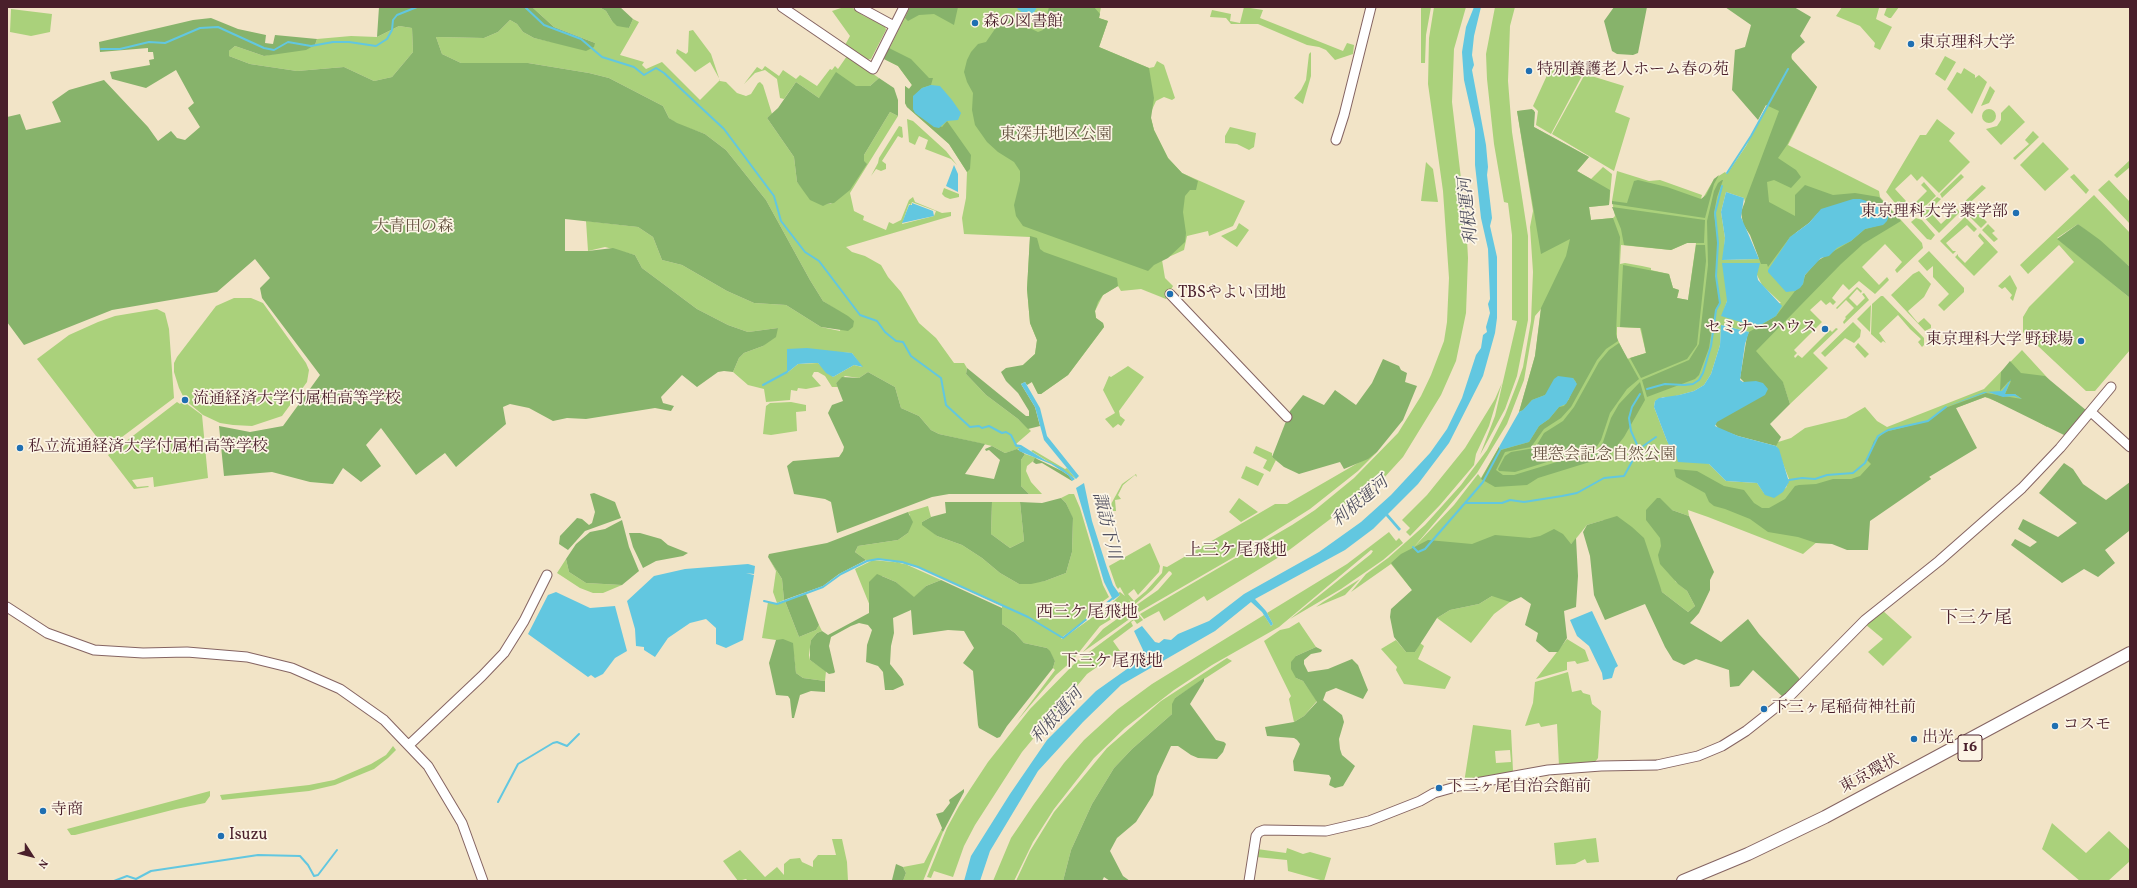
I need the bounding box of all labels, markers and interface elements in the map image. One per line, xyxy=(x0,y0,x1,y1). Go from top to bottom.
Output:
place label: 森の図書館 xyxy=(983,13,1063,33)
marker: 森の図書館 xyxy=(970,18,980,28)
place label: 東京理科大学 xyxy=(1919,34,2015,54)
marker: 東京理科大学 xyxy=(1906,39,1916,49)
place label: 特別養護老人ホーム春の苑 xyxy=(1537,61,1729,81)
marker: 特別養護老人ホーム春の苑 xyxy=(1524,66,1534,76)
park label: 東深井地区公園 xyxy=(1000,126,1112,146)
water label: 利根運河 xyxy=(1456,176,1484,246)
place label: 東京理科大学 薬学部 xyxy=(1861,203,2008,223)
marker: 東京理科大学 薬学部 xyxy=(2011,208,2021,218)
park label: 大青田の森 xyxy=(373,218,453,238)
place label: TBSやよい団地 xyxy=(1178,284,1286,304)
marker: TBSやよい団地 xyxy=(1165,289,1175,299)
place label: セミナーハウス xyxy=(1705,319,1817,339)
marker: セミナーハウス xyxy=(1820,324,1830,334)
place label: 東京理科大学 野球場 xyxy=(1926,331,2073,351)
marker: 東京理科大学 野球場 xyxy=(2076,336,2086,346)
place label: 流通経済大学付属柏高等学校 xyxy=(193,390,401,410)
marker: 流通経済大学付属柏高等学校 xyxy=(180,395,190,405)
place label: 私立流通経済大学付属柏高等学校 xyxy=(28,438,268,458)
marker: 私立流通経済大学付属柏高等学校 xyxy=(15,443,25,453)
park label: 理窓会記念自然公園 xyxy=(1532,446,1676,466)
water label: 利根運河 xyxy=(1328,473,1394,533)
water label: 諏訪下川 xyxy=(1087,491,1123,561)
district label: 上三ケ尾飛地 xyxy=(1185,542,1287,562)
district label: 西三ケ尾飛地 xyxy=(1036,604,1138,624)
district label: 下三ケ尾 xyxy=(1940,609,2012,631)
district label: 下三ケ尾飛地 xyxy=(1061,653,1163,673)
water label: 利根運河 xyxy=(1028,685,1088,749)
place label: 下三ヶ尾稲荷神社前 xyxy=(1772,699,1916,719)
marker: 下三ヶ尾稲荷神社前 xyxy=(1759,704,1769,714)
place label: コスモ xyxy=(2063,716,2111,736)
marker: コスモ xyxy=(2050,721,2060,731)
place label: 出光 xyxy=(1922,729,1954,749)
marker: 出光 xyxy=(1909,734,1919,744)
road number: 16 xyxy=(1958,735,1982,761)
street label: 東京環状 xyxy=(1837,752,1903,798)
place label: 下三ヶ尾自治会館前 xyxy=(1447,778,1591,798)
marker: 下三ヶ尾自治会館前 xyxy=(1434,783,1444,793)
place label: 寺商 xyxy=(51,801,83,821)
marker: 寺商 xyxy=(38,806,48,816)
place label: Isuzu xyxy=(229,826,268,846)
marker: Isuzu xyxy=(216,831,226,841)
north arrow xyxy=(12,836,52,876)
text: N xyxy=(34,856,51,871)

